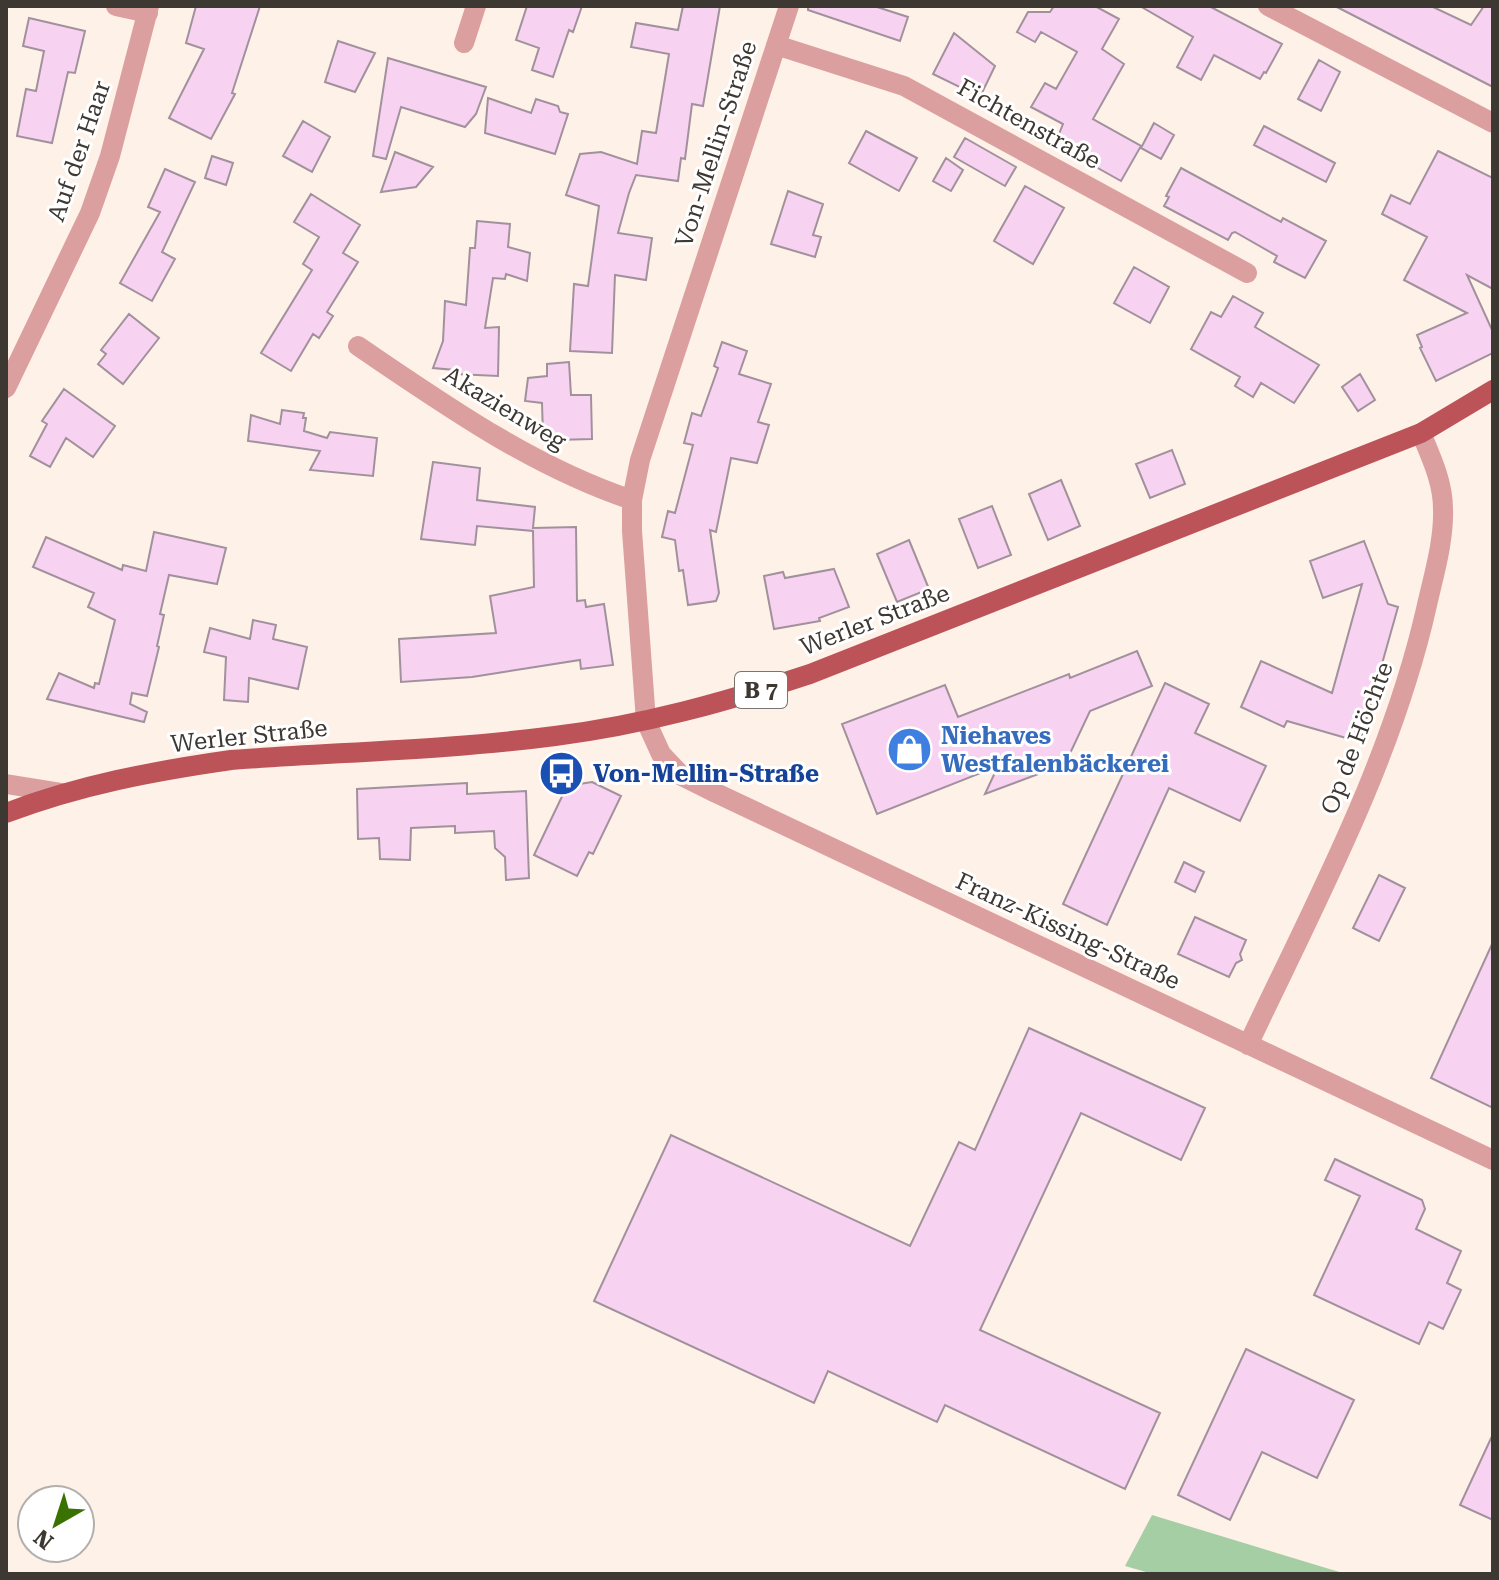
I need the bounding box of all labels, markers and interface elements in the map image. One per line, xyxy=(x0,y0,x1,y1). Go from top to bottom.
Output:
street label: Von-Mellin-Straße xyxy=(669,37,763,251)
street label: Fichtenstraße xyxy=(952,73,1106,175)
street label: Auf der Haar xyxy=(42,77,116,225)
street label: Akazienweg xyxy=(439,360,572,456)
street label: Werler Straße xyxy=(796,579,954,661)
street label: Op de Höchte xyxy=(1315,658,1399,818)
road number: B 7 xyxy=(735,672,787,708)
street label: Werler Straße xyxy=(169,714,329,758)
place label: Niehaves Westfalenbäckerei xyxy=(941,722,1169,778)
shop icon: Niehaves Westfalenbäckerei xyxy=(886,726,934,774)
bus stop icon: Von-Mellin-Straße xyxy=(538,750,586,798)
place label: Von-Mellin-Straße xyxy=(593,760,819,788)
street label: Franz-Kissing-Straße xyxy=(952,867,1184,995)
north arrow xyxy=(16,1484,96,1564)
text: N xyxy=(29,1524,58,1554)

